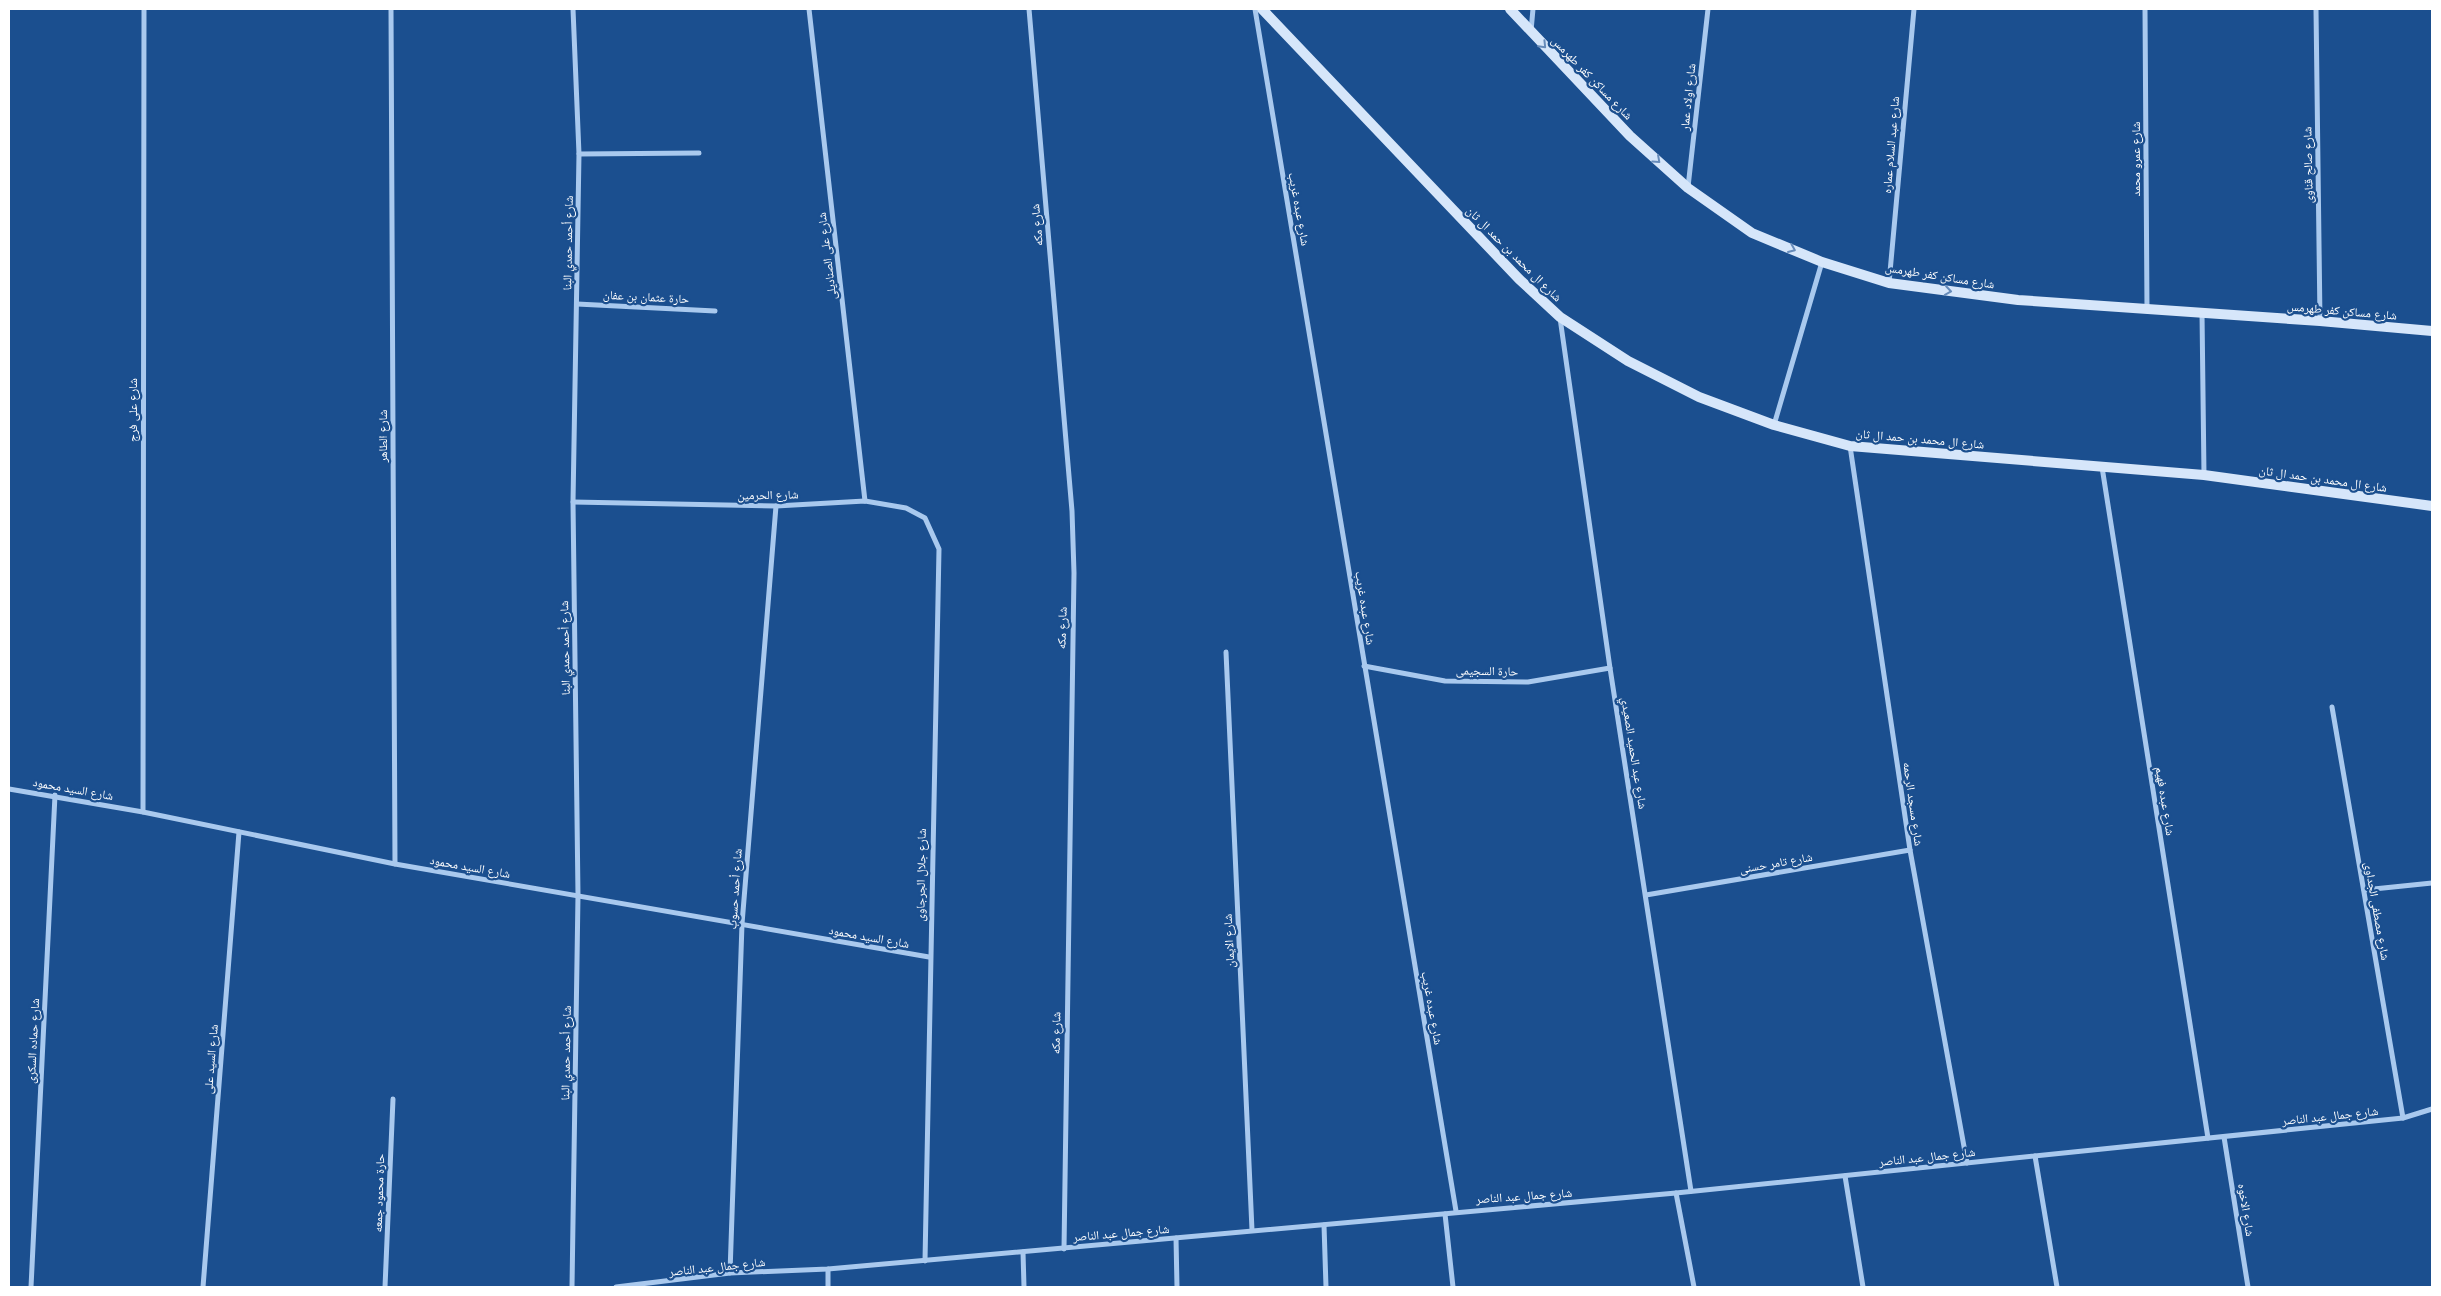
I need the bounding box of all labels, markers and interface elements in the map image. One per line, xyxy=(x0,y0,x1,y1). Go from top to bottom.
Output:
street label: شارع مساكن كفر طهرمس xyxy=(1548,33,1636,123)
one-way arrow xyxy=(1537,39,1546,48)
street label: شارع اولاد عمار xyxy=(1676,62,1699,132)
street label: شارع عبد السلام عماره xyxy=(1879,95,1903,194)
street label: شارع عمرو محمد xyxy=(2128,121,2144,196)
street label: شارع صالح قناوى xyxy=(2299,126,2317,204)
one-way arrow xyxy=(1652,154,1661,163)
street label: شارع عبده غريب xyxy=(1285,171,1313,247)
street label: شارع أحمد حمدي البنا xyxy=(559,195,579,291)
street label: شارع مكه xyxy=(1027,203,1047,247)
street label: شارع ال محمد بن حمد ال ثان xyxy=(1463,203,1565,305)
street label: شارع على الصناديلى xyxy=(814,211,840,301)
one-way arrow xyxy=(1787,243,1796,254)
street label: شارع مساكن كفر طهرمس xyxy=(1884,259,1996,293)
one-way arrow xyxy=(1944,285,1952,296)
street label: حارة عثمان بن عفان xyxy=(603,287,690,307)
street label: شارع مساكن كفر طهرمس xyxy=(2286,298,2398,324)
street label: شارع على فرج xyxy=(125,378,141,442)
street label: شارع الطاهر xyxy=(375,409,391,463)
street label: شارع ال محمد بن حمد ال ثان xyxy=(1855,425,1985,453)
street label: شارع ال محمد بن حمد ال ثان xyxy=(2258,462,2388,496)
street label: شارع الحرمين xyxy=(737,486,799,504)
street label: شارع عبده غريب xyxy=(1351,570,1379,646)
street label: شارع أحمد حمدي البنا xyxy=(556,600,576,695)
street label: شارع مكه xyxy=(1053,606,1071,649)
street label: حارة السجيمى xyxy=(1456,662,1519,679)
street label: شارع عبد الحميد الصعيدي xyxy=(1615,696,1651,811)
street label: شارع مسجد الرحمه xyxy=(1899,761,1927,847)
street label: شارع عبده فهيم xyxy=(2152,765,2178,837)
street label: شارع السيد محمود xyxy=(31,774,115,804)
street label: شارع جلال الجرجاوى xyxy=(912,828,930,922)
street label: شارع أحمد حسوب xyxy=(724,848,746,930)
street label: شارع تامر حسنى xyxy=(1738,849,1814,877)
street label: شارع السيد محمود xyxy=(428,852,512,882)
street label: شارع مصطفى الجداوى xyxy=(2360,861,2394,961)
street label: شارع الايمان xyxy=(1220,913,1238,968)
street label: شارع السيد محمود xyxy=(827,922,911,952)
street label: شارع عبده غريب xyxy=(1418,970,1446,1046)
street label: شارع حماده السكرى xyxy=(23,998,43,1084)
street label: شارع أحمد حمدي البنا xyxy=(557,1005,577,1101)
street label: شارع مكه xyxy=(1048,1012,1064,1054)
street label: شارع السيد على xyxy=(200,1023,222,1094)
street label: شارع جمال عبد الناصر xyxy=(2280,1103,2379,1129)
street label: شارع جمال عبد الناصر xyxy=(1877,1144,1976,1170)
street label: حارة محمود جمعه xyxy=(370,1153,387,1233)
street label: شارع الاخوه xyxy=(2234,1182,2258,1238)
street label: شارع جمال عبد الناصر xyxy=(1474,1185,1573,1207)
street label: شارع جمال عبد الناصر xyxy=(1071,1221,1170,1245)
street label: شارع جمال عبد الناصر xyxy=(667,1254,766,1280)

